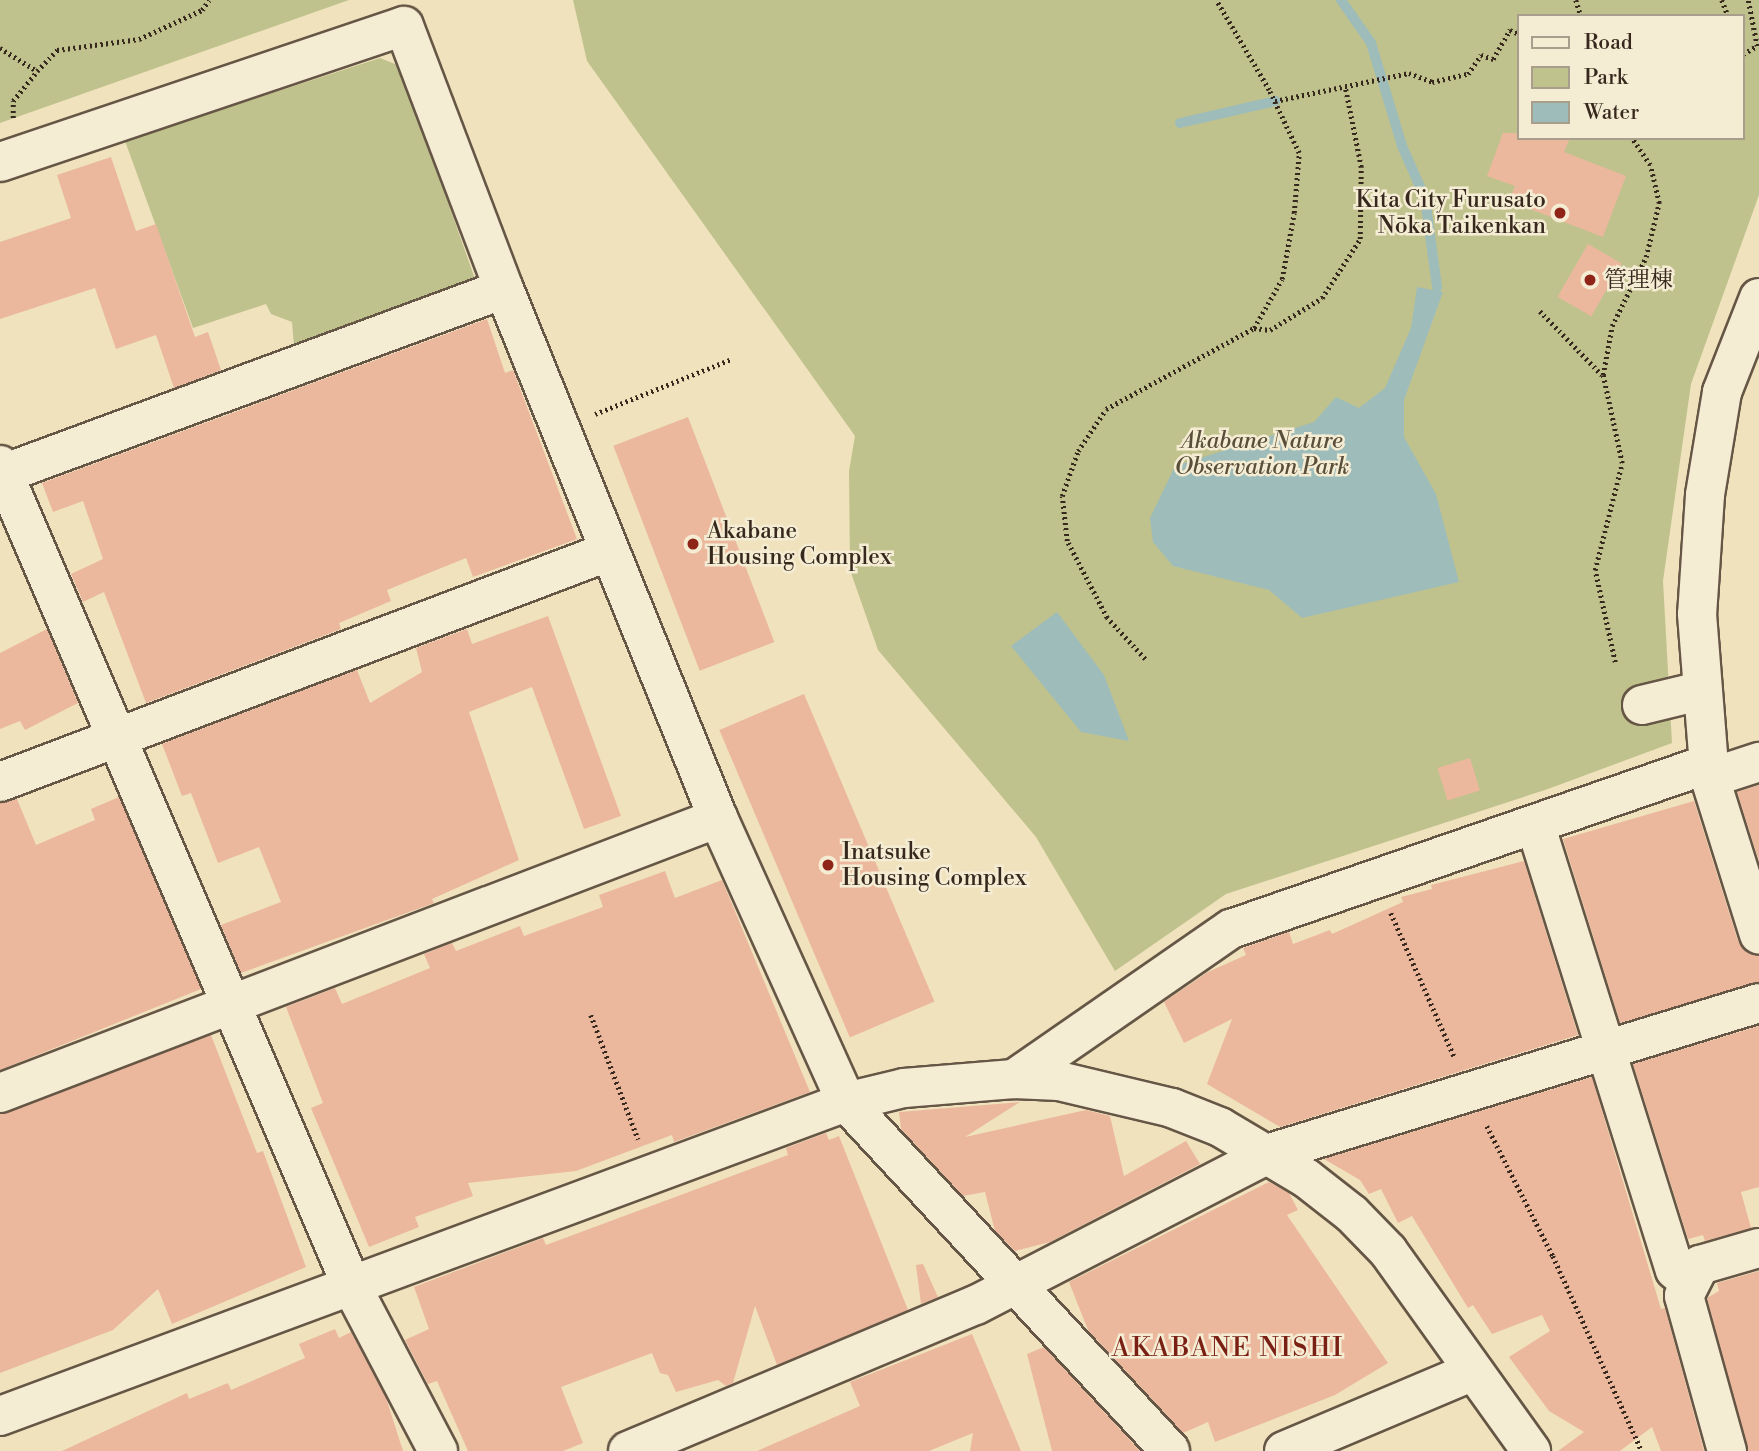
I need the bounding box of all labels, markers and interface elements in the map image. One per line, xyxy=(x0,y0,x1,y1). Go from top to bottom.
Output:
legend xyxy=(1518,14,1745,140)
text: Road xyxy=(1584,30,1633,56)
text: Park xyxy=(1584,65,1628,91)
text: Water xyxy=(1584,100,1639,126)
place label: Kita City Furusato Nōka Taikenkan xyxy=(1356,186,1546,240)
marker: Kita City Furusato Nōka Taikenkan xyxy=(1552,205,1568,221)
place label: 管理棟 xyxy=(1604,266,1673,294)
marker: 管理棟 xyxy=(1582,272,1598,288)
park label: Akabane Nature Observation Park xyxy=(1175,427,1349,481)
place label: Akabane Housing Complex xyxy=(707,517,892,571)
marker: Akabane Housing Complex xyxy=(685,536,701,552)
place label: Inatsuke Housing Complex xyxy=(842,838,1027,892)
marker: Inatsuke Housing Complex xyxy=(820,857,836,873)
district label: AKABANE NISHI xyxy=(1113,1333,1343,1365)

